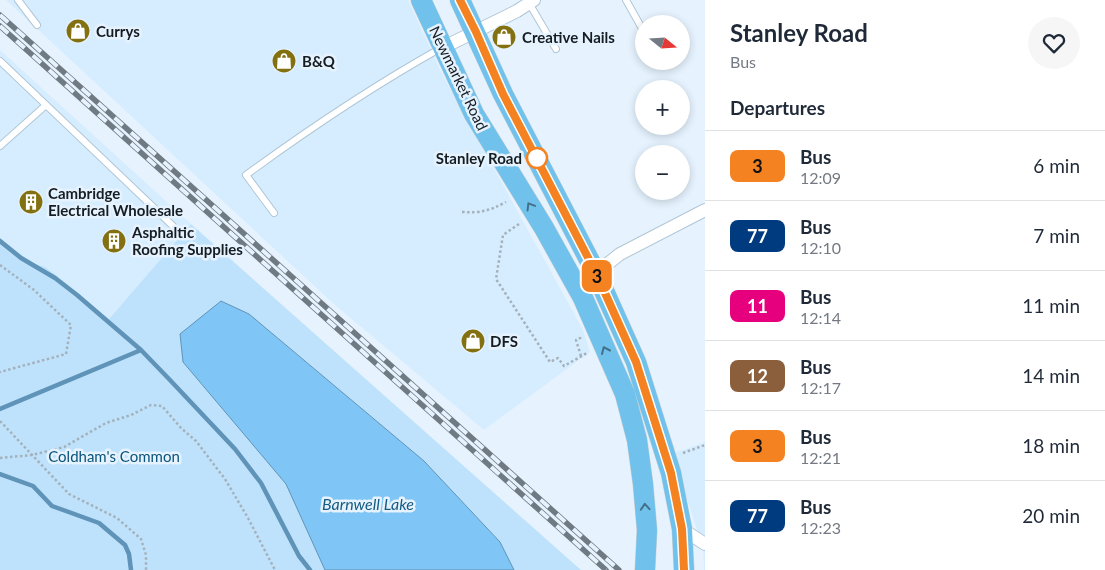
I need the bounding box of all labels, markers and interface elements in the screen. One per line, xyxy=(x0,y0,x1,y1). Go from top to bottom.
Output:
north arrow xyxy=(635,15,690,70)
map controls xyxy=(635,15,690,200)
button: heart xyxy=(1028,17,1080,69)
shop icon: Currys xyxy=(65,18,91,44)
text: Stanley Road xyxy=(730,18,868,47)
place label: Currys xyxy=(96,22,140,40)
street label: Newmarket Road xyxy=(426,23,492,133)
shop icon: Creative Nails xyxy=(491,24,517,50)
place label: Creative Nails xyxy=(522,28,615,46)
shop icon: B&Q xyxy=(271,48,297,74)
place label: B&Q xyxy=(302,52,336,70)
text: Bus xyxy=(730,52,756,71)
button: + xyxy=(635,80,690,135)
text: Departures xyxy=(730,96,825,119)
button: − xyxy=(635,145,690,200)
text: Bus xyxy=(800,145,831,168)
marker: Stanley Road xyxy=(526,147,548,169)
place label: Stanley Road xyxy=(436,149,522,167)
text: 6 min xyxy=(1033,154,1080,177)
text: 3 xyxy=(752,155,763,177)
text: 12:09 xyxy=(800,168,841,187)
place label: Cambridge Electrical Wholesale xyxy=(48,184,183,219)
building icon: Cambridge Electrical Wholesale xyxy=(18,189,44,215)
one-way arrow xyxy=(527,203,537,212)
text: Bus xyxy=(800,215,831,238)
place label: Asphaltic Roofing Supplies xyxy=(131,223,243,258)
text: 7 min xyxy=(1033,224,1080,247)
text: 77 xyxy=(747,225,768,247)
building icon: Asphaltic Roofing Supplies xyxy=(101,228,127,254)
text: 12:10 xyxy=(800,238,841,257)
line badge: 3 xyxy=(581,260,613,292)
text: 3 xyxy=(592,265,602,287)
text: Bus xyxy=(800,285,831,308)
text: 11 min xyxy=(1022,294,1080,317)
text: 11 xyxy=(747,295,768,317)
text: 12:14 xyxy=(800,308,841,327)
shop icon: DFS xyxy=(460,328,486,354)
place label: DFS xyxy=(490,332,518,350)
one-way arrow xyxy=(601,346,612,355)
text: Bus xyxy=(800,355,831,378)
text: 14 min xyxy=(1022,364,1080,387)
text: 12 xyxy=(747,365,768,387)
text: 12:17 xyxy=(800,378,841,397)
text: Bus xyxy=(800,425,831,448)
text: 18 min xyxy=(1022,434,1080,457)
text: 3 xyxy=(752,435,763,457)
park label: Coldham's Common xyxy=(48,447,180,465)
text: 12:21 xyxy=(800,448,841,467)
water label: Barnwell Lake xyxy=(322,494,414,513)
text: Bus xyxy=(800,495,831,518)
one-way arrow xyxy=(640,502,651,510)
text: 20 min xyxy=(1022,504,1080,527)
text: 77 xyxy=(747,505,768,527)
text: 12:23 xyxy=(800,518,841,537)

